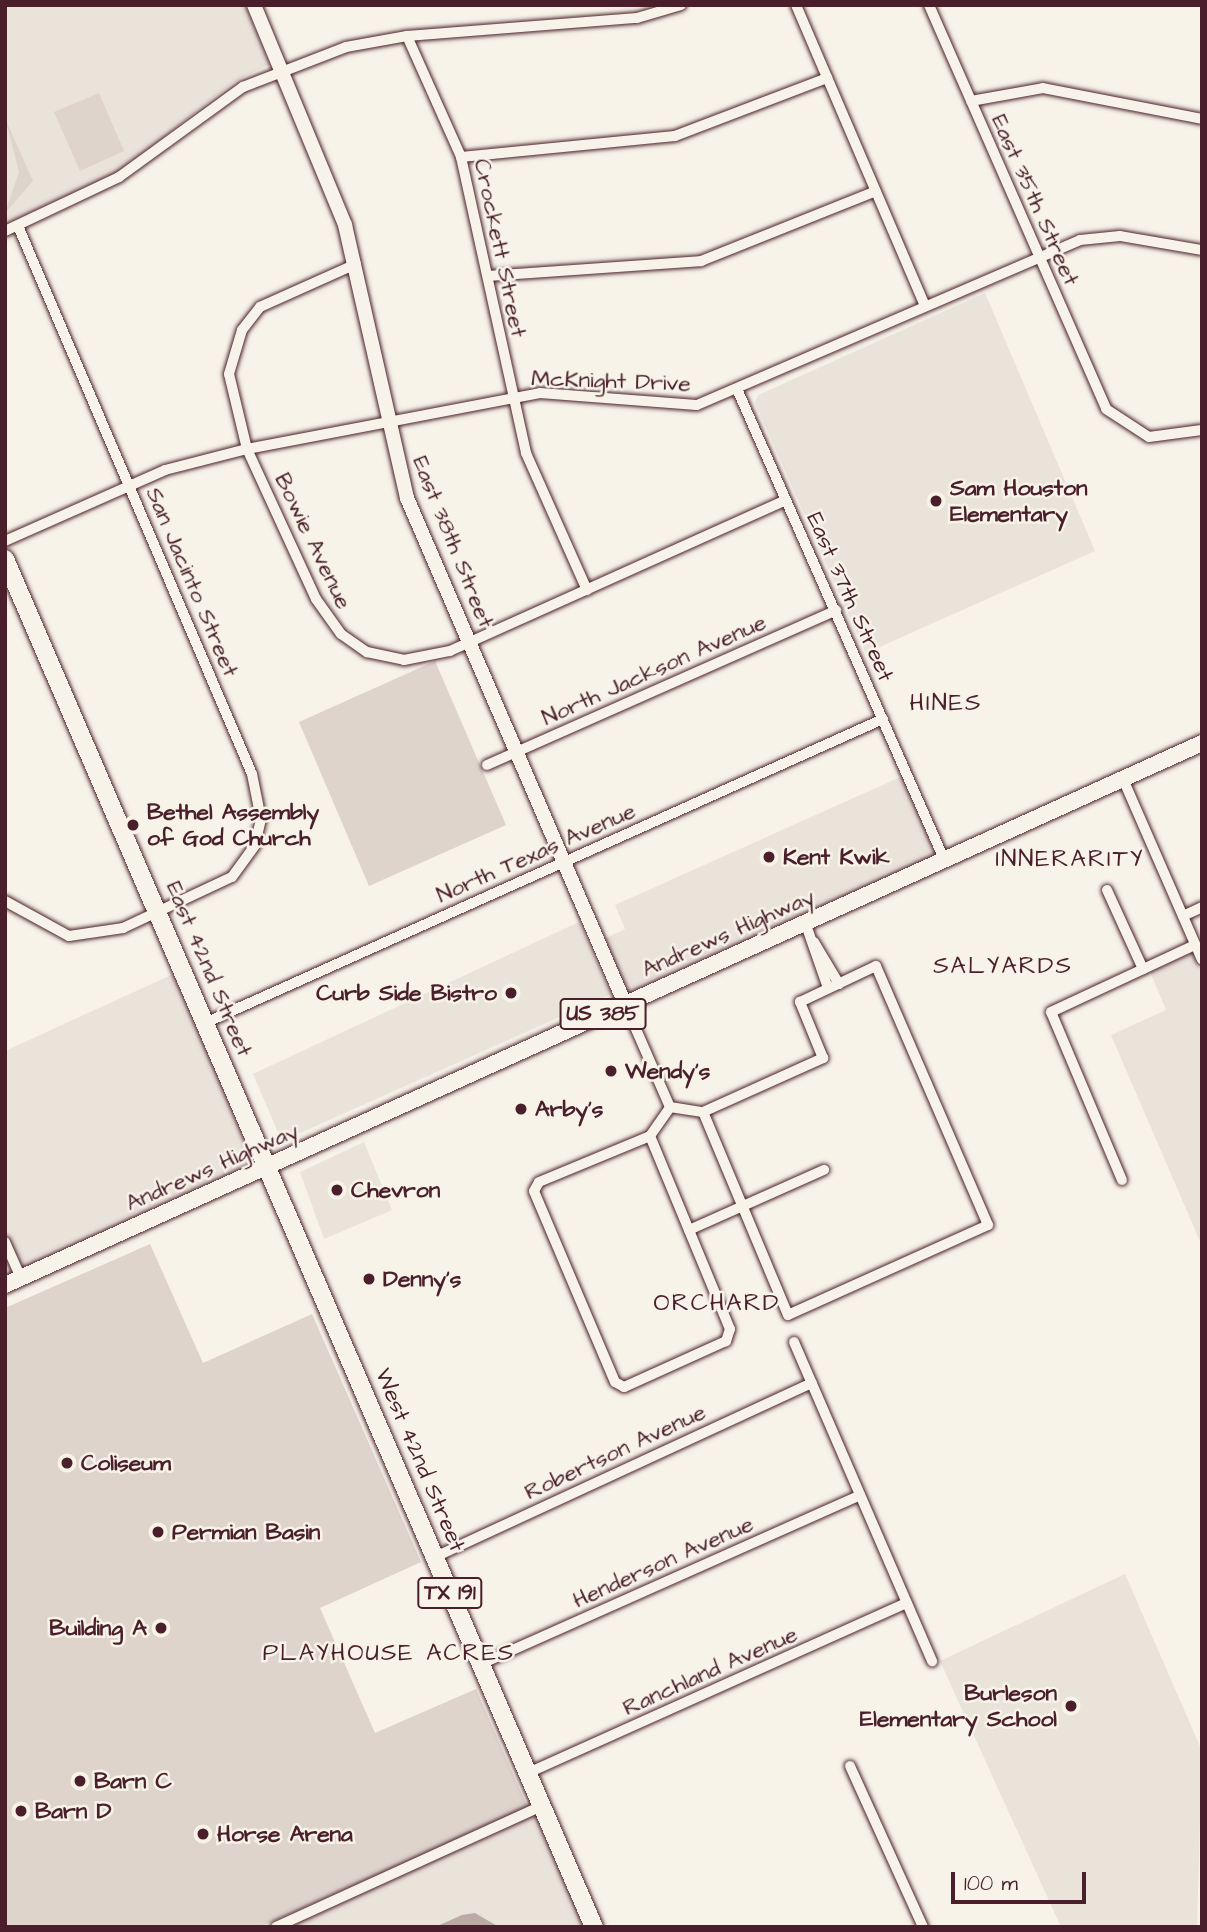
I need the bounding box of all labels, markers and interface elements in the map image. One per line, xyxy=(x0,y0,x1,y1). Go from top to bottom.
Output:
street label: East 35th Street xyxy=(985,110,1085,290)
street label: Crockett Street xyxy=(468,156,532,340)
street label: McKnight Drive xyxy=(531,364,691,398)
street label: East 38th Street xyxy=(406,452,500,632)
street label: Bowie Avenue xyxy=(268,469,358,613)
place label: Sam Houston Elementary xyxy=(950,474,1087,528)
street label: San Jacinto Street xyxy=(140,483,244,681)
marker: Sam Houston Elementary xyxy=(928,493,944,509)
street label: East 37th Street xyxy=(800,508,900,686)
street label: North Jackson Avenue xyxy=(538,608,770,732)
district label: HINES xyxy=(910,690,982,718)
street label: North Texas Avenue xyxy=(432,797,640,909)
place label: Bethel Assembly of God Church xyxy=(147,798,319,852)
marker: Bethel Assembly of God Church xyxy=(125,817,141,833)
place label: Kent Kwik xyxy=(783,843,890,871)
district label: INNERARITY xyxy=(997,846,1143,874)
marker: Kent Kwik xyxy=(761,849,777,865)
street label: East 42nd Street xyxy=(160,877,258,1061)
street label: Andrews Highway xyxy=(637,883,819,983)
district label: SALYARDS xyxy=(934,953,1072,981)
place label: Curb Side Bistro xyxy=(316,979,497,1007)
marker: Curb Side Bistro xyxy=(503,985,519,1001)
road number: US 385 xyxy=(559,996,647,1032)
place label: Wendy's xyxy=(625,1057,710,1085)
marker: Wendy's xyxy=(603,1063,619,1079)
place label: Arby's xyxy=(535,1095,603,1123)
marker: Arby's xyxy=(513,1101,529,1117)
street label: Andrews Highway xyxy=(121,1117,303,1217)
place label: Chevron xyxy=(351,1176,440,1204)
marker: Chevron xyxy=(329,1182,345,1198)
place label: Denny's xyxy=(383,1265,461,1293)
marker: Denny's xyxy=(361,1271,377,1287)
district label: ORCHARD xyxy=(654,1290,780,1318)
street label: West 42nd Street xyxy=(369,1364,471,1556)
street label: Robertson Avenue xyxy=(520,1398,710,1506)
place label: Coliseum xyxy=(81,1449,171,1477)
marker: Coliseum xyxy=(59,1455,75,1471)
street label: Henderson Avenue xyxy=(568,1510,758,1614)
place label: Permian Basin xyxy=(172,1518,320,1546)
marker: Permian Basin xyxy=(150,1524,166,1540)
road number: TX 191 xyxy=(417,1576,483,1610)
place label: Building A xyxy=(49,1614,147,1642)
marker: Building A xyxy=(153,1620,169,1636)
street label: Ranchland Avenue xyxy=(618,1620,802,1722)
district label: PLAYHOUSE ACRES xyxy=(265,1640,513,1668)
place label: Burleson Elementary School xyxy=(860,1679,1057,1733)
marker: Burleson Elementary School xyxy=(1063,1698,1079,1714)
place label: Barn C xyxy=(94,1767,172,1795)
marker: Barn C xyxy=(72,1773,88,1789)
place label: Barn D xyxy=(35,1797,111,1825)
marker: Barn D xyxy=(13,1803,29,1819)
place label: Horse Arena xyxy=(217,1820,353,1848)
marker: Horse Arena xyxy=(195,1826,211,1842)
scale bar xyxy=(955,1858,1090,1902)
text: 100 m xyxy=(964,1869,1018,1898)

